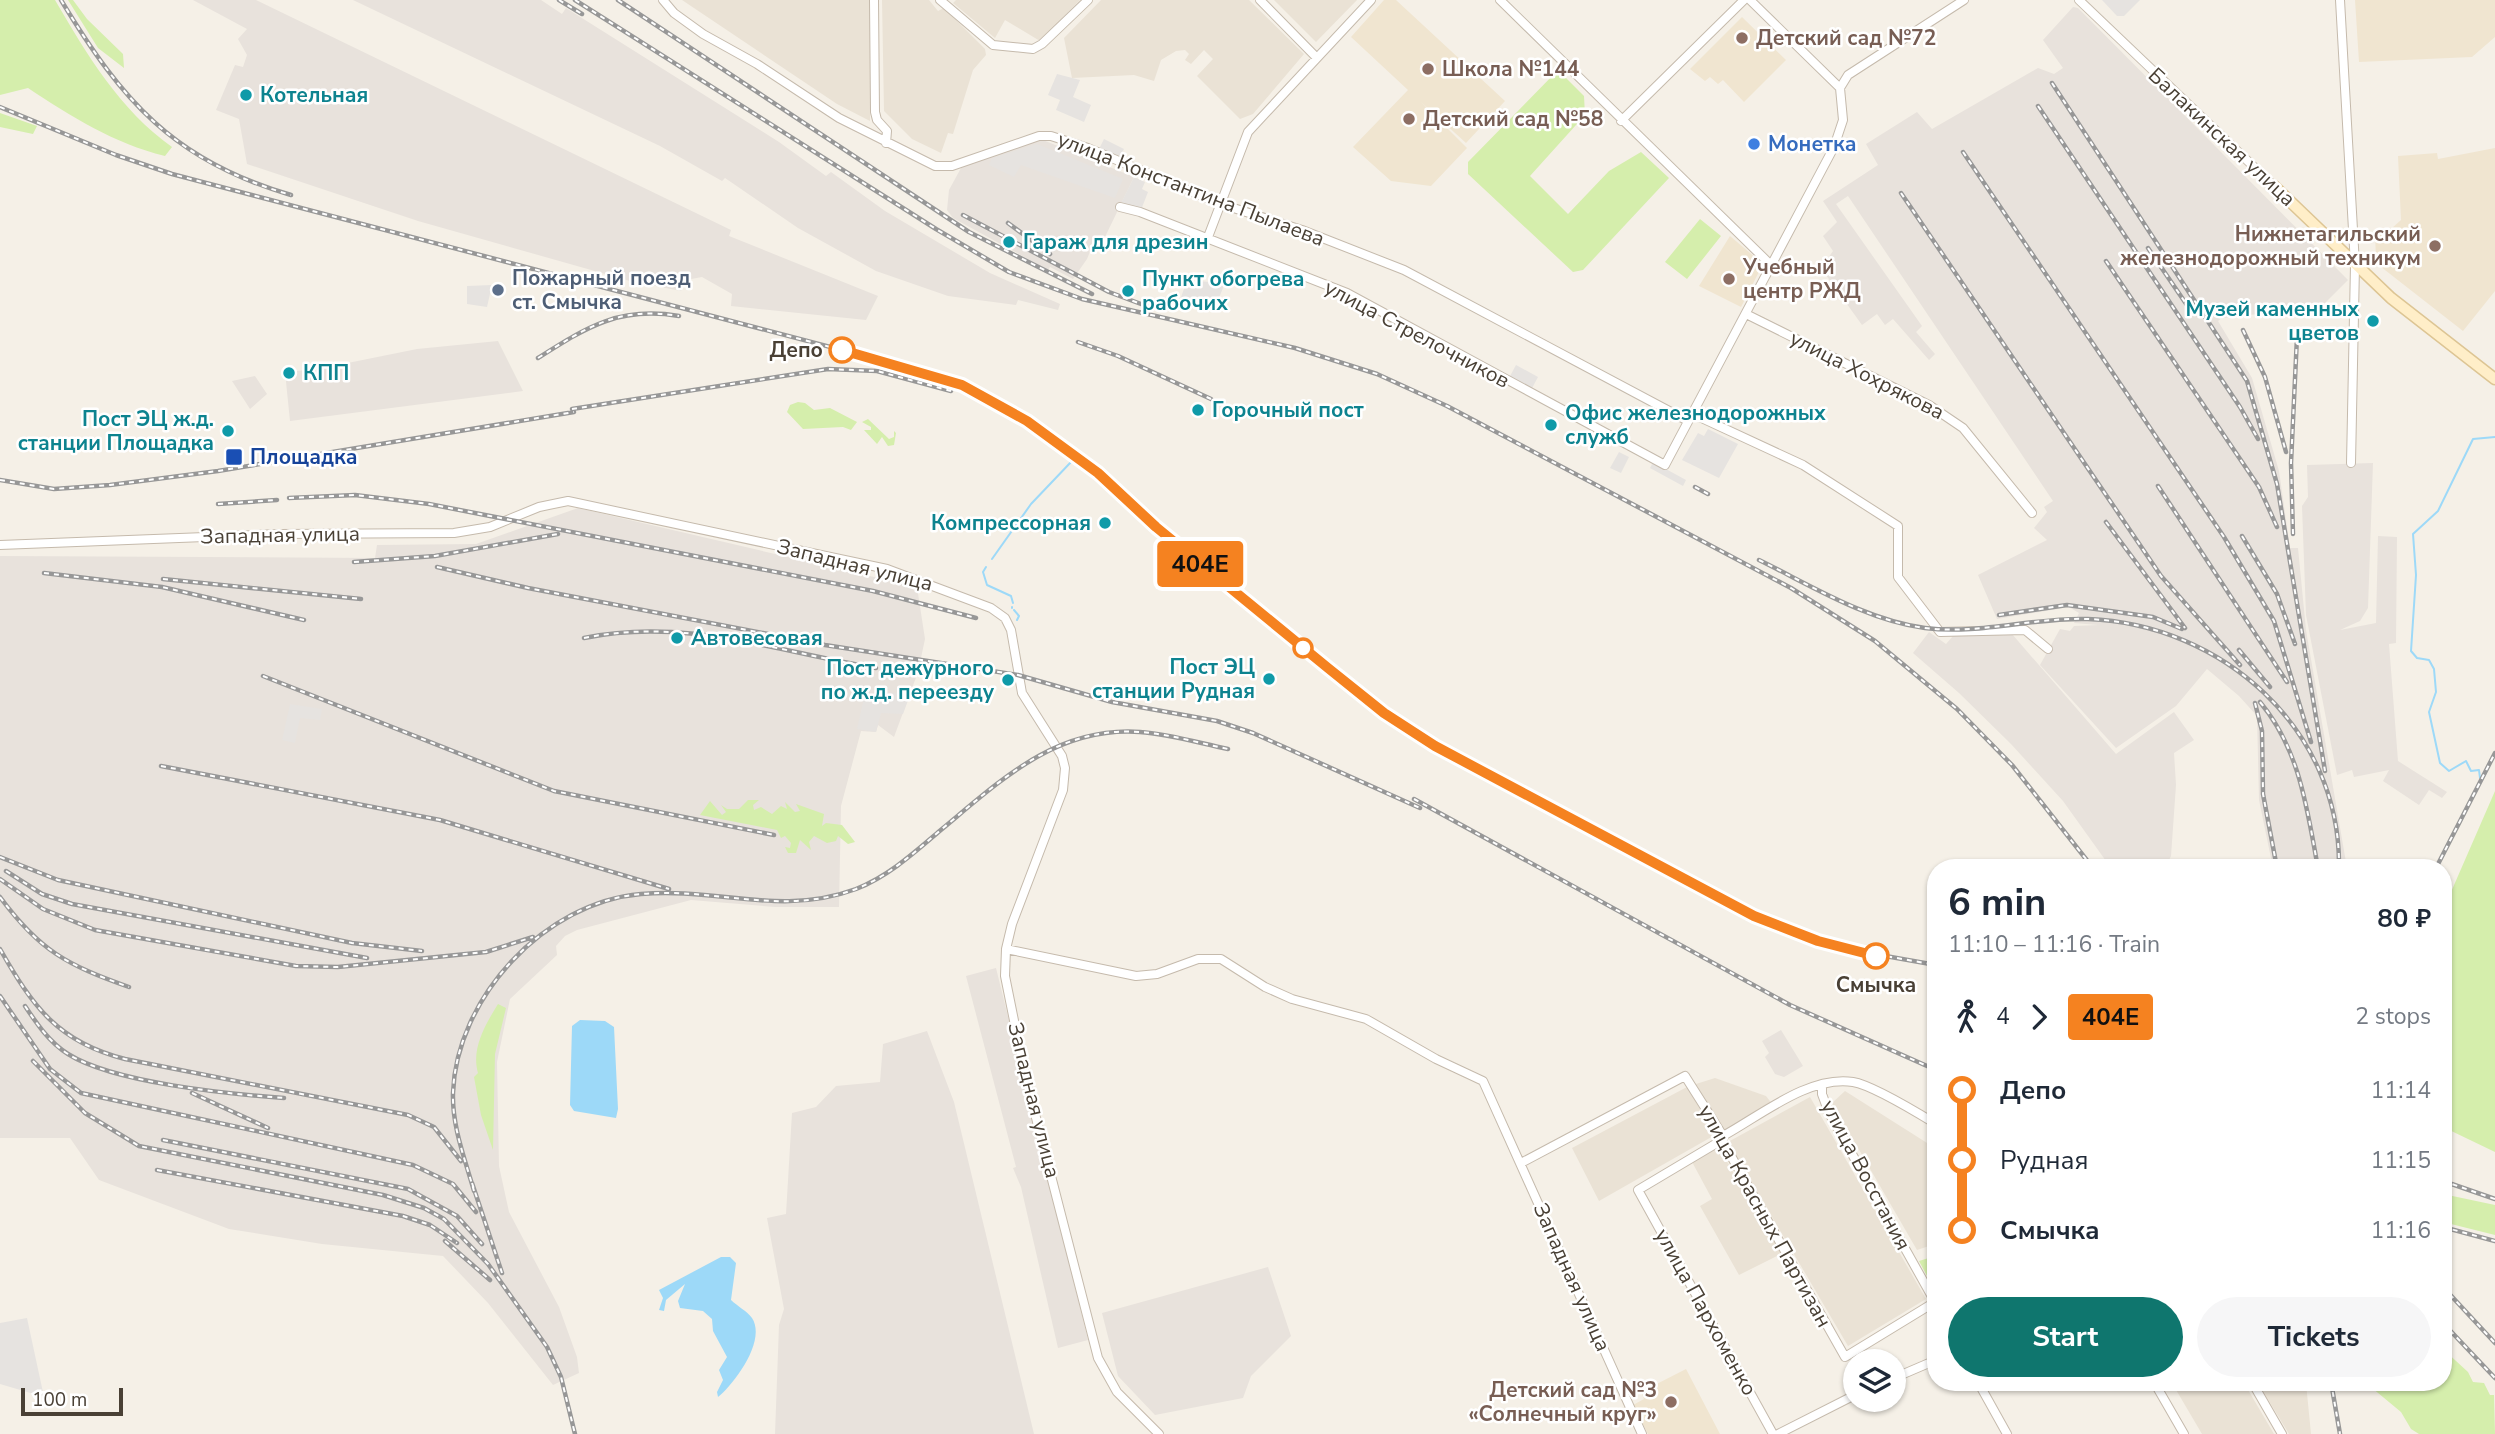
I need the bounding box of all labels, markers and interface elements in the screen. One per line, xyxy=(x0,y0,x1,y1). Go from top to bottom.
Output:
place label: Детский сад №72 xyxy=(1756,24,1936,52)
marker: Детский сад №72 xyxy=(1734,30,1750,46)
place label: Школа №144 xyxy=(1442,55,1580,83)
marker: Школа №144 xyxy=(1420,61,1436,77)
street label: Балакинская улица xyxy=(2142,61,2302,213)
place label: Котельная xyxy=(260,81,368,109)
marker: Котельная xyxy=(238,87,254,103)
place label: Детский сад №58 xyxy=(1423,105,1603,133)
marker: Детский сад №58 xyxy=(1401,111,1417,127)
street label: улица Константина Пылаева xyxy=(1054,125,1328,253)
place label: Монетка xyxy=(1768,130,1857,158)
marker: Монетка xyxy=(1746,136,1762,152)
place label: Нижнетагильский железнодорожный техникум xyxy=(2119,220,2421,272)
place label: Гараж для дрезин xyxy=(1023,228,1209,256)
marker: Гараж для дрезин xyxy=(1001,234,1017,250)
marker: Нижнетагильский железнодорожный техникум xyxy=(2427,238,2443,254)
place label: Учебный центр РЖД xyxy=(1742,253,1861,305)
place label: Пожарный поезд ст. Смычка xyxy=(512,264,691,316)
place label: Пункт обогрева рабочих xyxy=(1142,265,1305,317)
marker: Учебный центр РЖД xyxy=(1721,271,1737,287)
street label: улица Стрелочников xyxy=(1320,273,1514,395)
marker: Пожарный поезд ст. Смычка xyxy=(490,282,506,298)
marker: Пункт обогрева рабочих xyxy=(1120,283,1136,299)
place label: Музей каменных цветов xyxy=(2185,295,2359,347)
marker: Музей каменных цветов xyxy=(2365,313,2381,329)
street label: улица Хохрякова xyxy=(1785,324,1949,426)
place label: Депо xyxy=(769,336,823,364)
marker: Депо xyxy=(829,337,855,363)
place label: КПП xyxy=(303,359,349,387)
marker: КПП xyxy=(281,365,297,381)
place label: Горочный пост xyxy=(1212,396,1364,424)
place label: Офис железнодорожных служб xyxy=(1565,399,1826,451)
marker: Горочный пост xyxy=(1190,402,1206,418)
place label: Пост ЭЦ ж.д. станции Площадка xyxy=(18,405,214,457)
marker: Офис железнодорожных служб xyxy=(1543,417,1559,433)
marker: Пост ЭЦ ж.д. станции Площадка xyxy=(220,423,236,439)
place label: Площадка xyxy=(250,443,357,471)
marker: Площадка xyxy=(224,447,244,467)
place label: Компрессорная xyxy=(931,509,1091,537)
marker: Компрессорная xyxy=(1097,515,1113,531)
street label: Западная улица xyxy=(200,520,360,550)
street label: Западная улица xyxy=(774,532,936,598)
line badge: 404Е xyxy=(1151,541,1249,587)
text: 404Е xyxy=(1171,548,1229,580)
place label: Автовесовая xyxy=(691,624,823,652)
marker: Автовесовая xyxy=(669,630,685,646)
unlabelled marker xyxy=(1293,638,1313,658)
place label: Пост ЭЦ станции Рудная xyxy=(1092,653,1255,705)
place label: Пост дежурного по ж.д. переезду xyxy=(821,654,995,706)
marker: Пост ЭЦ станции Рудная xyxy=(1261,671,1277,687)
marker: Пост дежурного по ж.д. переезду xyxy=(1000,672,1016,688)
text: 6 min xyxy=(1948,877,2046,928)
text: 80 ₽ xyxy=(2377,901,2431,936)
text: 11:10 – 11:16 · Train xyxy=(1948,929,2160,960)
marker: Смычка xyxy=(1863,943,1889,969)
place label: Смычка xyxy=(1836,971,1916,999)
icon: walk xyxy=(1948,998,1986,1036)
icon: forward xyxy=(2020,998,2058,1036)
text: 4 xyxy=(1996,1001,2010,1032)
text: 404Е xyxy=(2082,1001,2139,1033)
text: 2 stops xyxy=(2355,1001,2431,1032)
street label: Западная улица xyxy=(1001,1019,1067,1181)
text: Депо xyxy=(2000,1073,2066,1108)
text: 11:14 xyxy=(2371,1075,2431,1106)
street label: улица Восстания xyxy=(1815,1095,1917,1255)
street label: улица Красных Партизан xyxy=(1692,1100,1838,1332)
text: Рудная xyxy=(2000,1143,2088,1178)
text: 11:15 xyxy=(2371,1145,2431,1176)
street label: Западная улица xyxy=(1527,1198,1617,1356)
text: Смычка xyxy=(2000,1213,2100,1248)
text: 11:16 xyxy=(2371,1215,2431,1246)
street label: улица Пархоменко xyxy=(1648,1224,1764,1400)
button: Start xyxy=(1948,1297,2183,1377)
button: Tickets xyxy=(2197,1297,2431,1377)
map controls xyxy=(1843,1349,1906,1412)
button: layers xyxy=(1843,1349,1906,1412)
place label: Детский сад №3 «Солнечный круг» xyxy=(1468,1376,1657,1428)
scale bar xyxy=(21,1385,122,1417)
text: 100 m xyxy=(32,1387,87,1413)
marker: Детский сад №3 «Солнечный круг» xyxy=(1663,1394,1679,1410)

